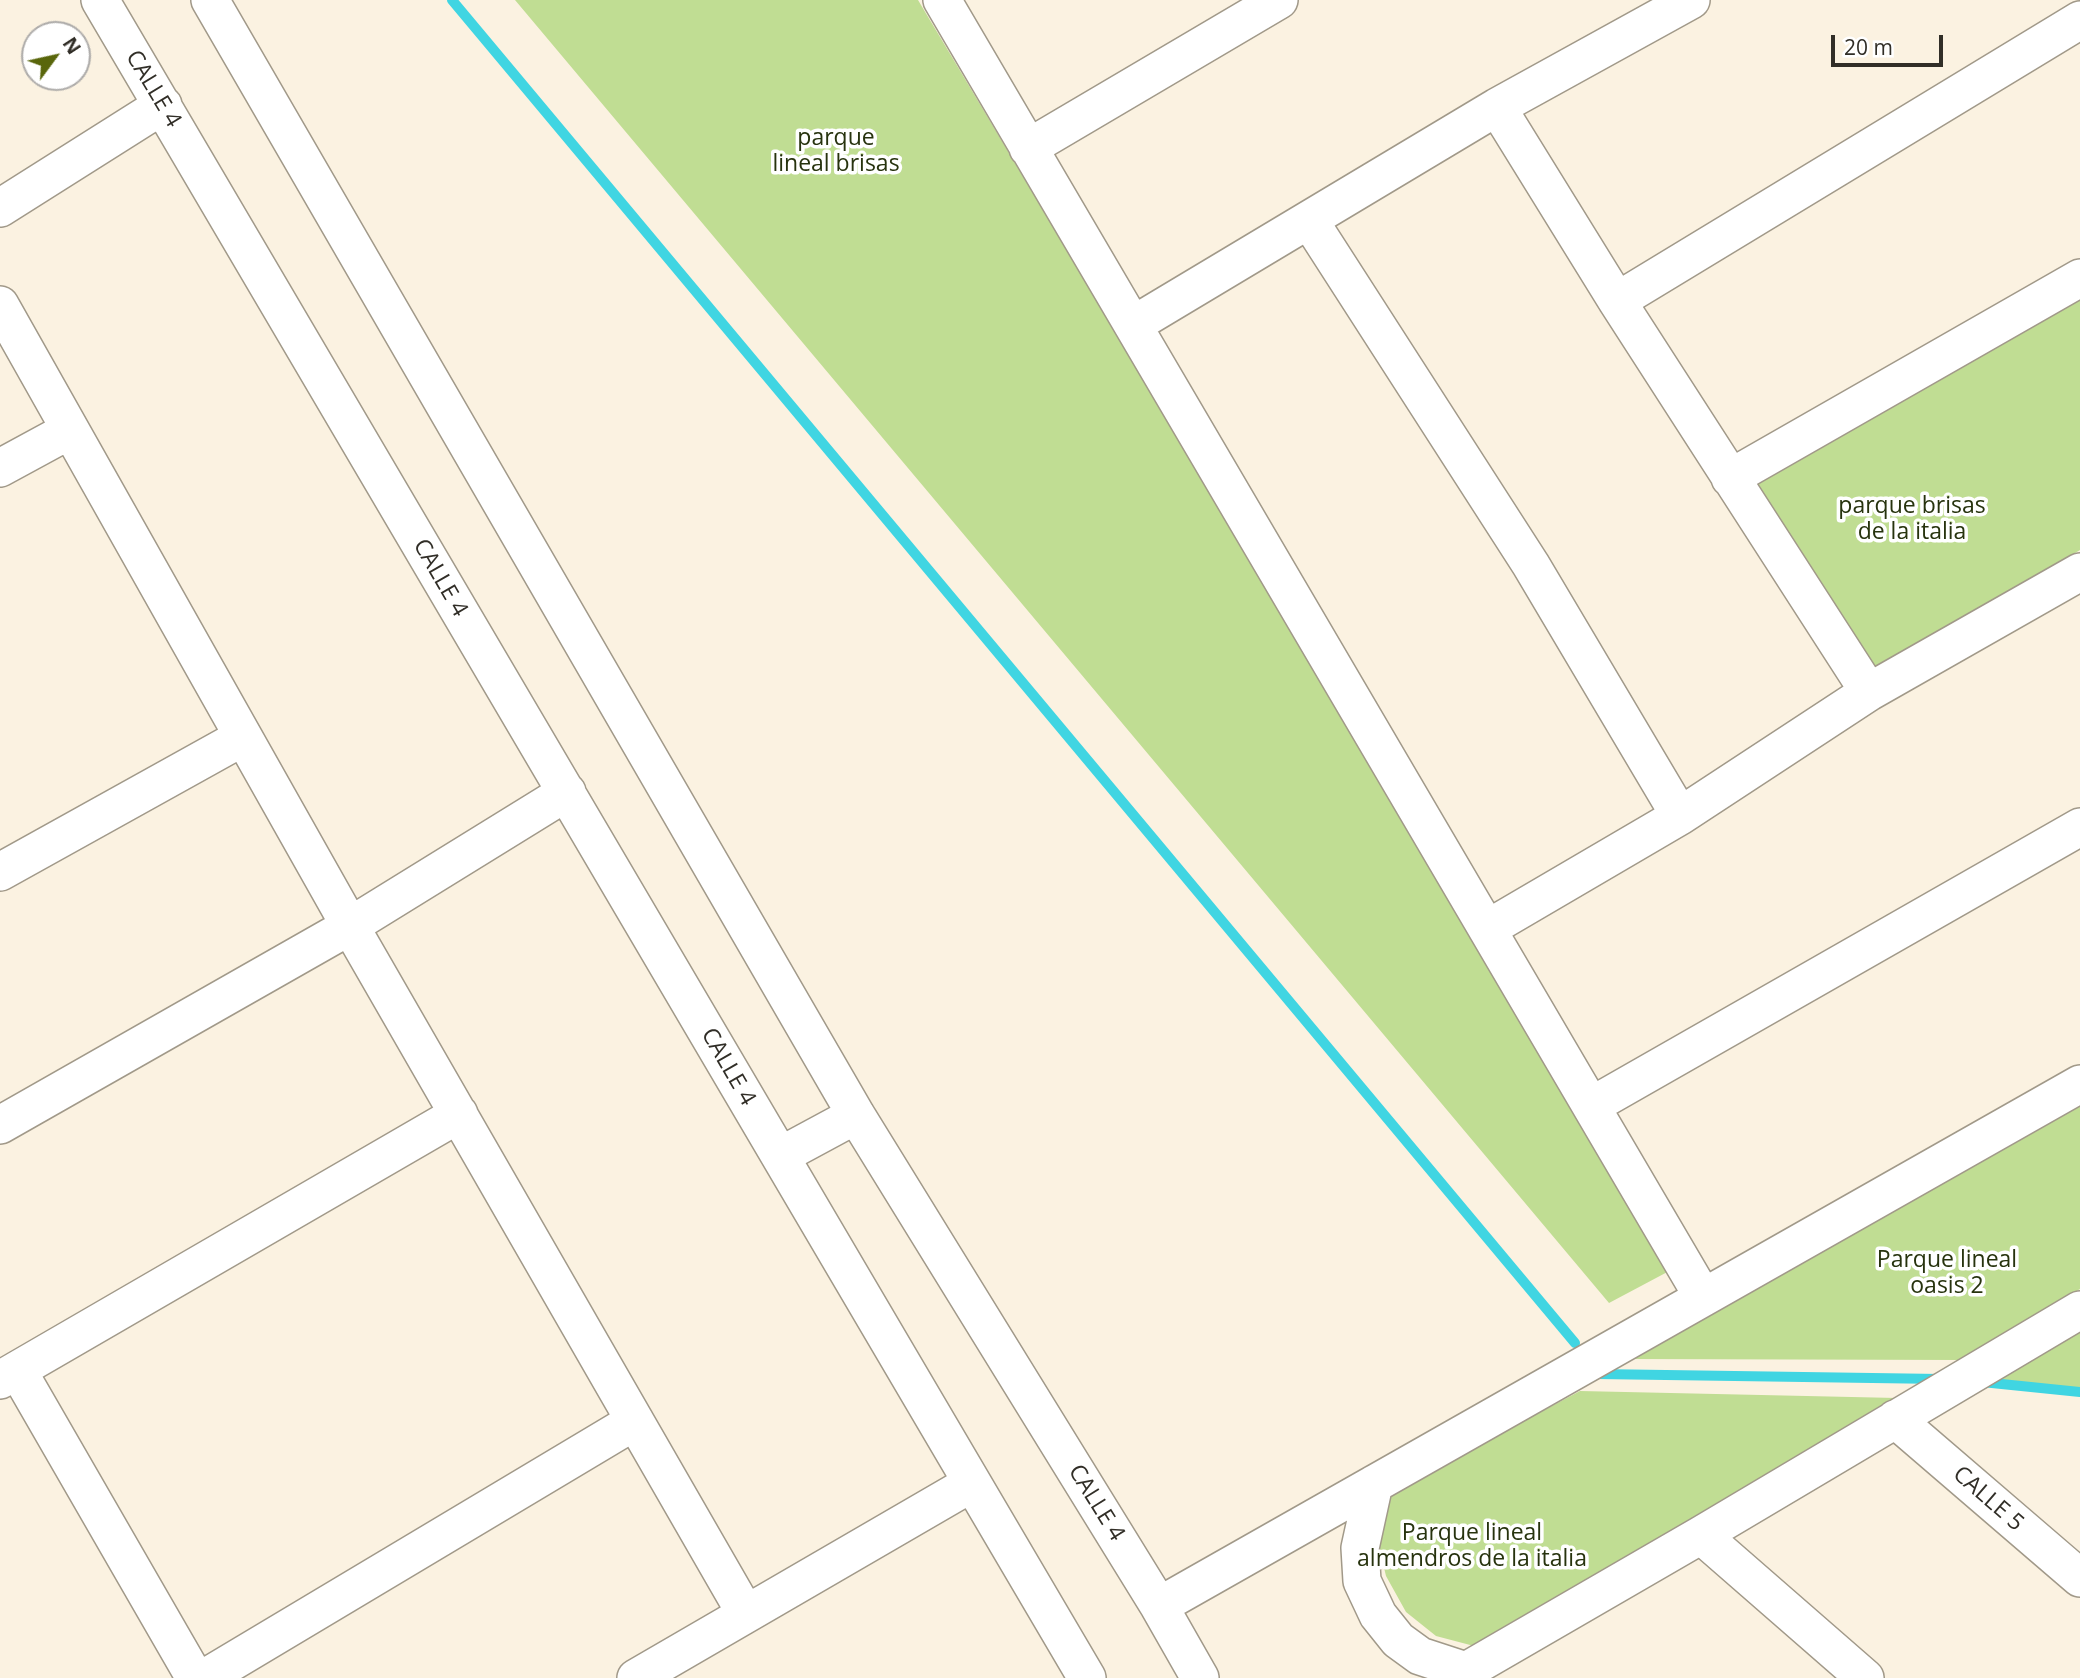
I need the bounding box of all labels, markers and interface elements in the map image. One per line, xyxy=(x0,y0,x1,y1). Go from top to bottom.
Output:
north arrow xyxy=(21,21,91,91)
scale bar xyxy=(1835,21,1947,65)
text: N xyxy=(57,32,87,59)
text: 20 m xyxy=(1844,33,1893,61)
street label: CALLE 4 xyxy=(119,45,187,133)
park label: parque lineal brisas xyxy=(772,124,900,178)
park label: parque brisas de la italia xyxy=(1838,492,1986,546)
street label: CALLE 4 xyxy=(407,534,473,622)
street label: CALLE 4 xyxy=(695,1023,761,1111)
park label: Parque lineal oasis 2 xyxy=(1877,1246,2017,1300)
street label: CALLE 4 xyxy=(1062,1460,1130,1546)
street label: CALLE 5 xyxy=(1947,1461,2029,1537)
park label: Parque lineal almendros de la italia xyxy=(1357,1519,1587,1573)

